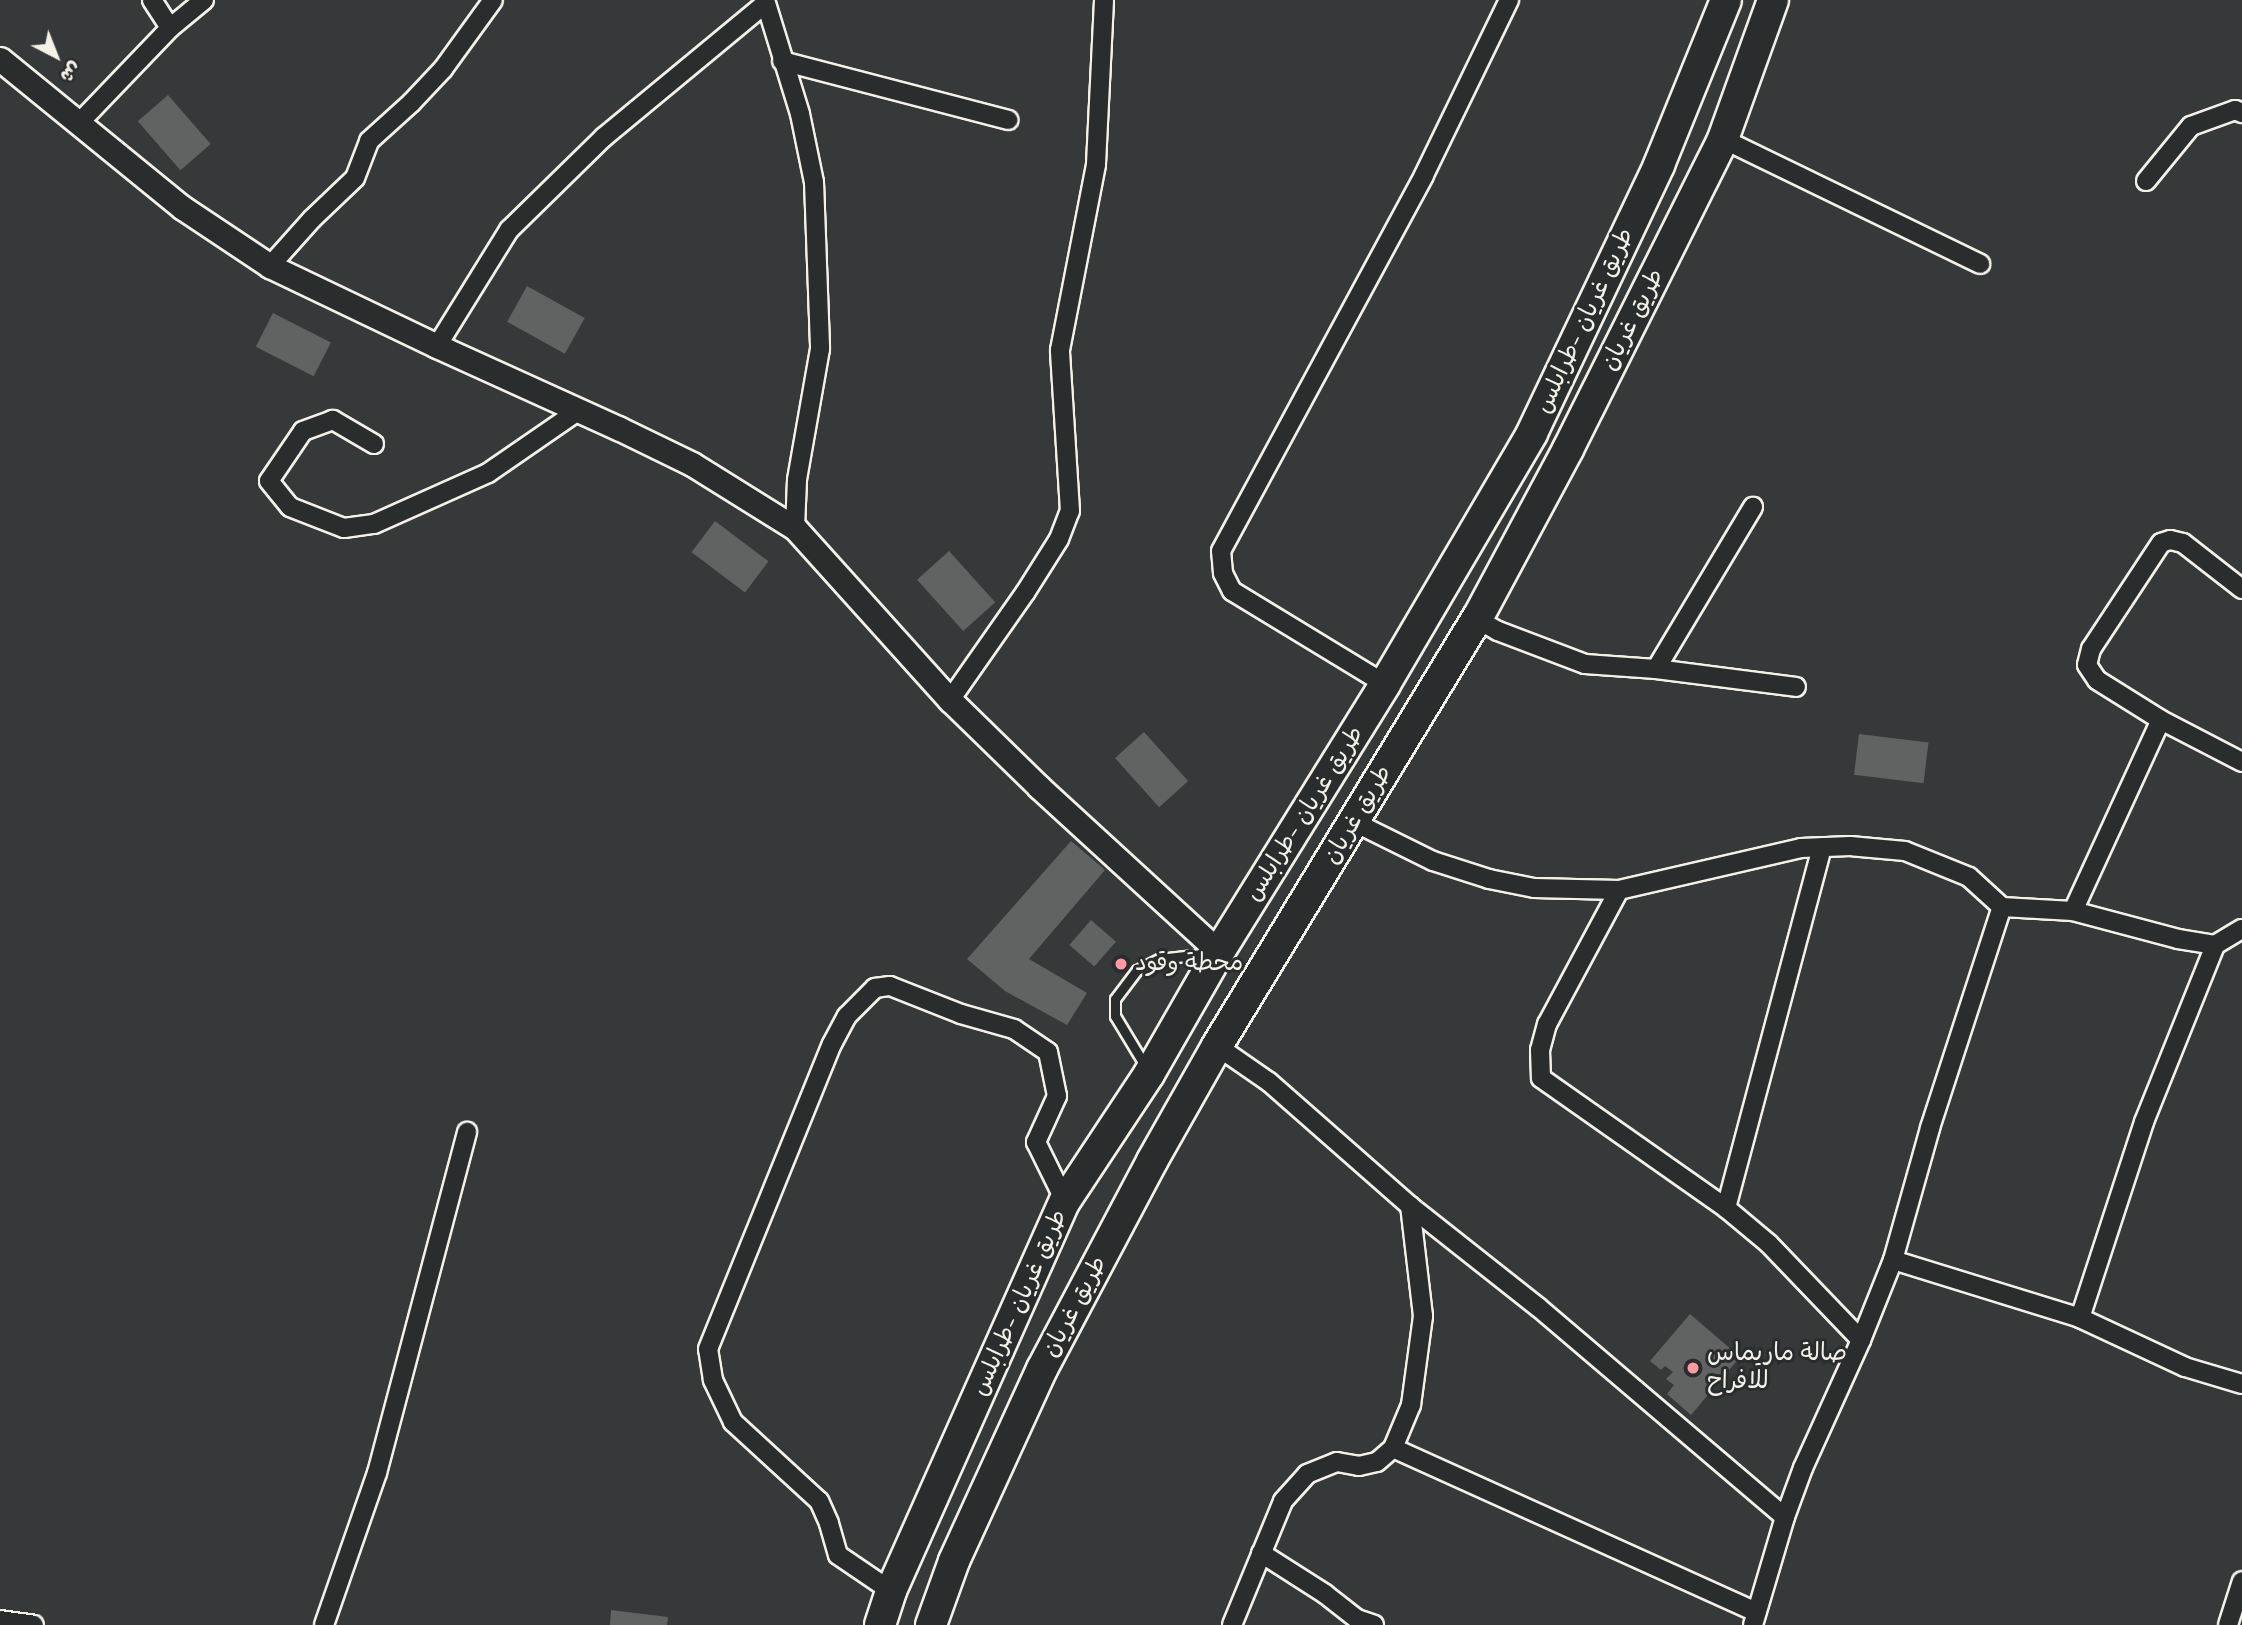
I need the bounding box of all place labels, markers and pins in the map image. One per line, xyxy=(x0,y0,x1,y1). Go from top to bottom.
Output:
place label: محطة وقود xyxy=(1135,950,1243,978)
marker: محطة وقود xyxy=(1113,956,1129,972)
place label: صالة ماريماس للافراح xyxy=(1707,1340,1847,1396)
marker: صالة ماريماس للافراح xyxy=(1685,1360,1701,1376)

